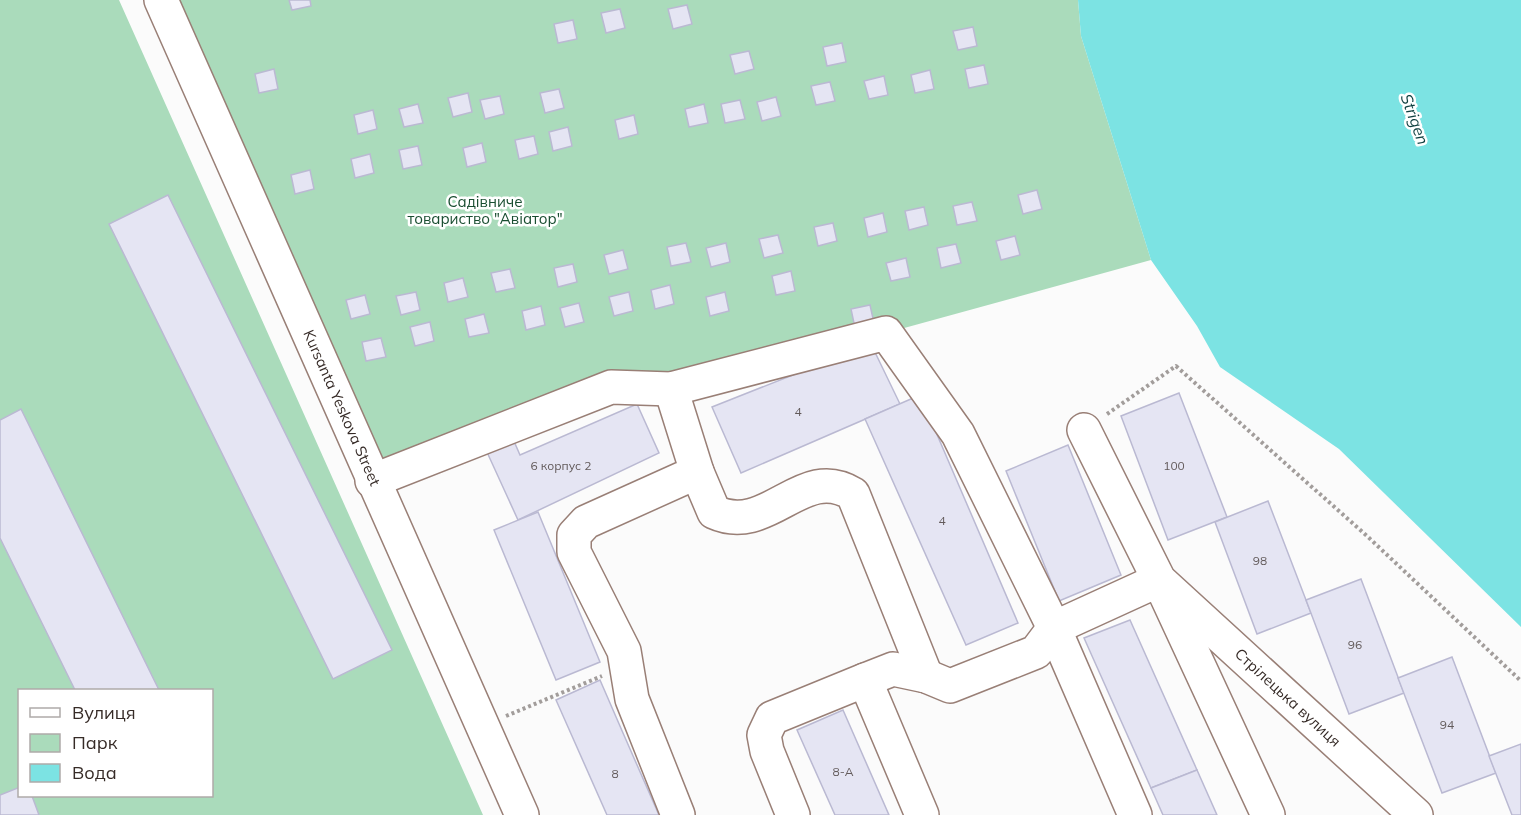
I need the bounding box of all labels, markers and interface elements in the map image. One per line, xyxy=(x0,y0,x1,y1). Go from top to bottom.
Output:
water label: Strigen xyxy=(1397,91,1433,147)
park label: Садівниче товариство "Авіатор" xyxy=(407,192,563,228)
street label: Kursanta Yeskova Street xyxy=(299,327,385,489)
house number: 4 xyxy=(794,404,802,419)
house number: 6 корпус 2 xyxy=(530,458,592,473)
house number: 100 xyxy=(1163,458,1185,473)
house number: 4 xyxy=(938,513,946,528)
house number: 98 xyxy=(1253,553,1267,568)
house number: 96 xyxy=(1348,637,1362,652)
street label: Стрілецька вулиця xyxy=(1231,644,1345,750)
legend xyxy=(18,689,213,797)
text: Вулиця xyxy=(72,701,136,724)
house number: 94 xyxy=(1440,717,1454,732)
text: Парк xyxy=(72,731,118,754)
text: Вода xyxy=(72,761,117,784)
house number: 8-А xyxy=(833,764,854,779)
house number: 8 xyxy=(611,766,619,781)

